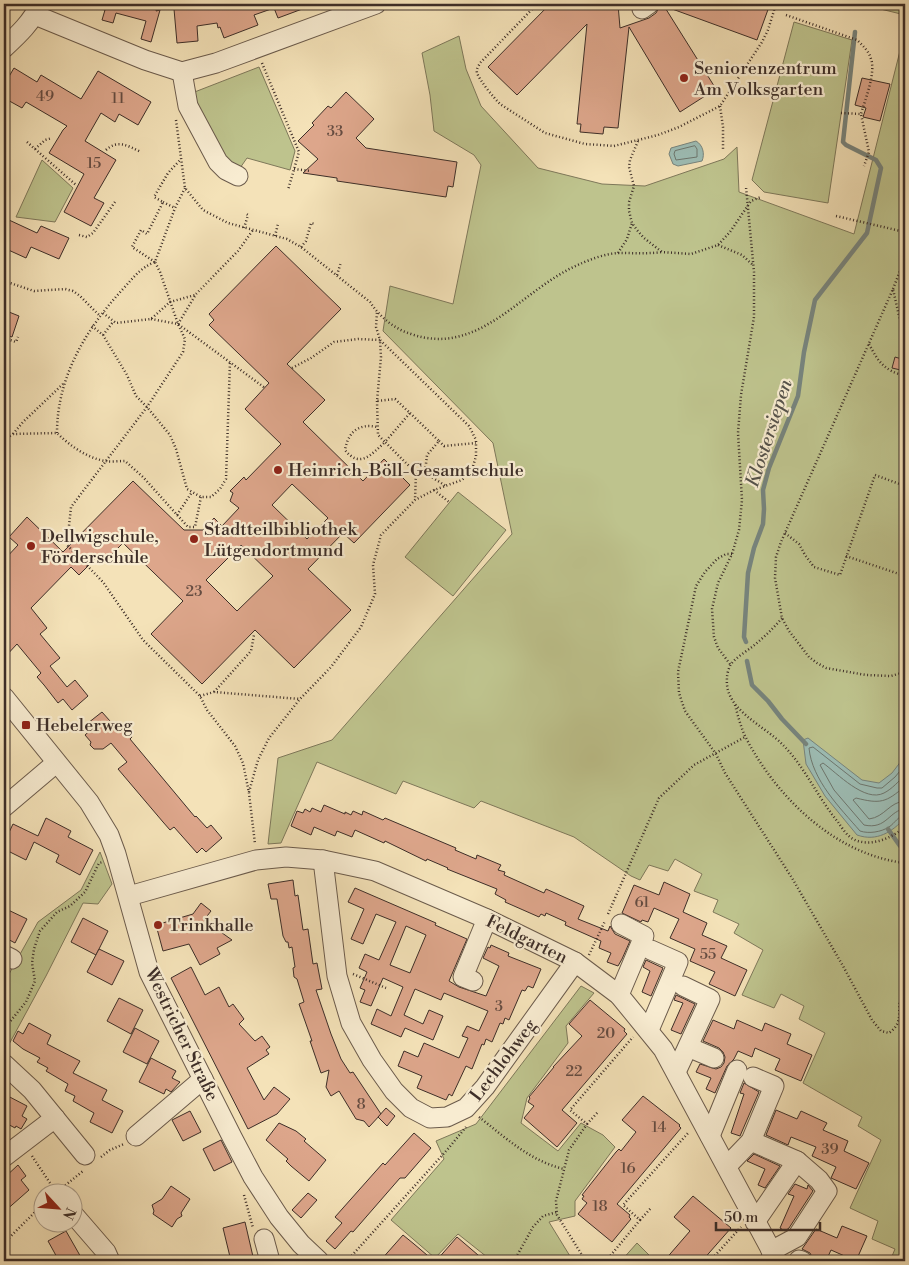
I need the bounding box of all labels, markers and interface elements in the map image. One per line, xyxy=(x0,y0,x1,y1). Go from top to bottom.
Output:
place label: Seniorenzentrum Am Volksgarten xyxy=(693,57,837,101)
marker: Seniorenzentrum Am Volksgarten xyxy=(678,72,690,84)
house number: 49 xyxy=(36,87,54,106)
house number: 11 xyxy=(111,89,125,108)
house number: 33 xyxy=(327,122,343,141)
house number: 15 xyxy=(87,154,101,173)
water label: Klostersiepen xyxy=(740,376,798,490)
place label: Heinrich-Böll-Gesamtschule xyxy=(288,459,524,482)
marker: Heinrich-Böll-Gesamtschule xyxy=(272,464,284,476)
place label: Stadtteilbibliothek Lütgendortmund xyxy=(204,518,358,562)
place label: Dellwigschule, Förderschule xyxy=(41,525,159,569)
marker: Stadtteilbibliothek Lütgendortmund xyxy=(188,533,200,545)
marker: Dellwigschule, Förderschule xyxy=(25,540,37,552)
house number: 23 xyxy=(186,582,202,601)
place label: Hebelerweg xyxy=(36,714,133,737)
marker: Hebelerweg xyxy=(20,719,32,731)
house number: 61 xyxy=(634,893,650,912)
street label: Feldgarten xyxy=(482,910,572,969)
place label: Trinkhalle xyxy=(168,914,254,937)
marker: Trinkhalle xyxy=(152,919,164,931)
house number: 55 xyxy=(700,945,716,964)
street label: Westricher Straße xyxy=(139,963,224,1105)
house number: 3 xyxy=(495,997,503,1016)
street label: Lechlohweg xyxy=(465,1014,542,1106)
house number: 20 xyxy=(597,1024,615,1043)
house number: 22 xyxy=(565,1062,583,1081)
house number: 8 xyxy=(356,1095,366,1114)
house number: 14 xyxy=(652,1118,666,1137)
house number: 39 xyxy=(821,1140,839,1159)
house number: 16 xyxy=(620,1159,636,1178)
north arrow xyxy=(32,1182,82,1232)
house number: 18 xyxy=(592,1197,608,1216)
scale bar xyxy=(716,1200,820,1232)
text: N xyxy=(58,1204,79,1222)
text: 50 m xyxy=(724,1208,758,1227)

